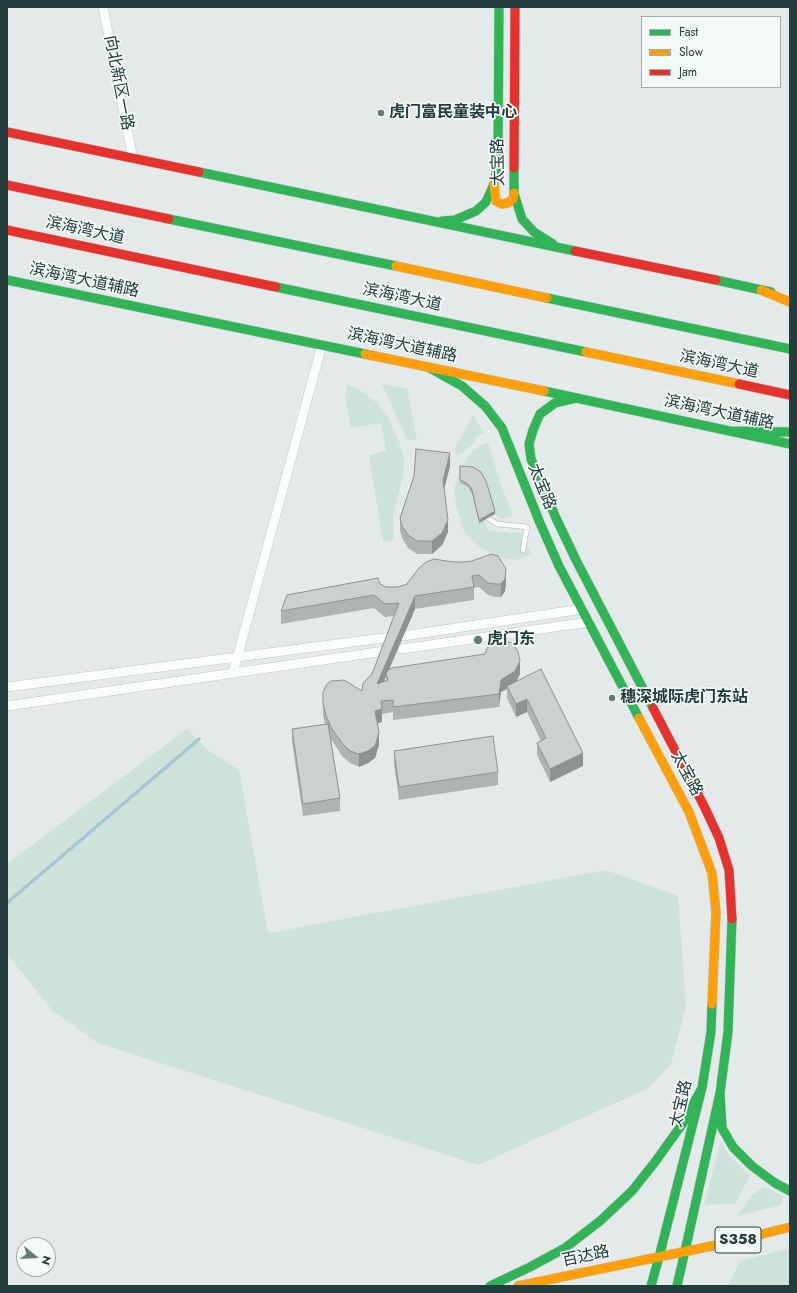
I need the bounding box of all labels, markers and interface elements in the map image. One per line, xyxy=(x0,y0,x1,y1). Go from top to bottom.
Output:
legend xyxy=(641,16,781,88)
text: Fast xyxy=(679,23,698,41)
street label: 向北新区一路 xyxy=(99,34,137,132)
text: Slow xyxy=(679,43,703,61)
text: Jam xyxy=(679,63,697,81)
place label: 虎门富民童装中心 xyxy=(389,103,517,123)
marker: 虎门富民童装中心 xyxy=(376,108,386,118)
street label: 太宝路 xyxy=(489,138,509,186)
street label: 滨海湾大道 xyxy=(44,213,126,249)
street label: 滨海湾大道辅路 xyxy=(27,260,141,302)
street label: 滨海湾大道 xyxy=(361,280,443,316)
street label: 滨海湾大道辅路 xyxy=(345,325,459,367)
street label: 滨海湾大道 xyxy=(678,347,760,383)
street label: 滨海湾大道辅路 xyxy=(662,392,776,434)
street label: 太宝路 xyxy=(523,461,559,513)
place label: 虎门东 xyxy=(487,630,535,650)
marker: 虎门东 xyxy=(472,634,484,646)
place label: 穗深城际虎门东站 xyxy=(620,688,748,708)
marker: 穗深城际虎门东站 xyxy=(607,693,617,703)
street label: 太宝路 xyxy=(666,748,706,800)
street label: 太宝路 xyxy=(667,1078,697,1130)
road number: S358 xyxy=(715,1227,761,1253)
north arrow xyxy=(16,1237,56,1277)
street label: 百达路 xyxy=(561,1243,611,1271)
text: N xyxy=(38,1254,55,1267)

